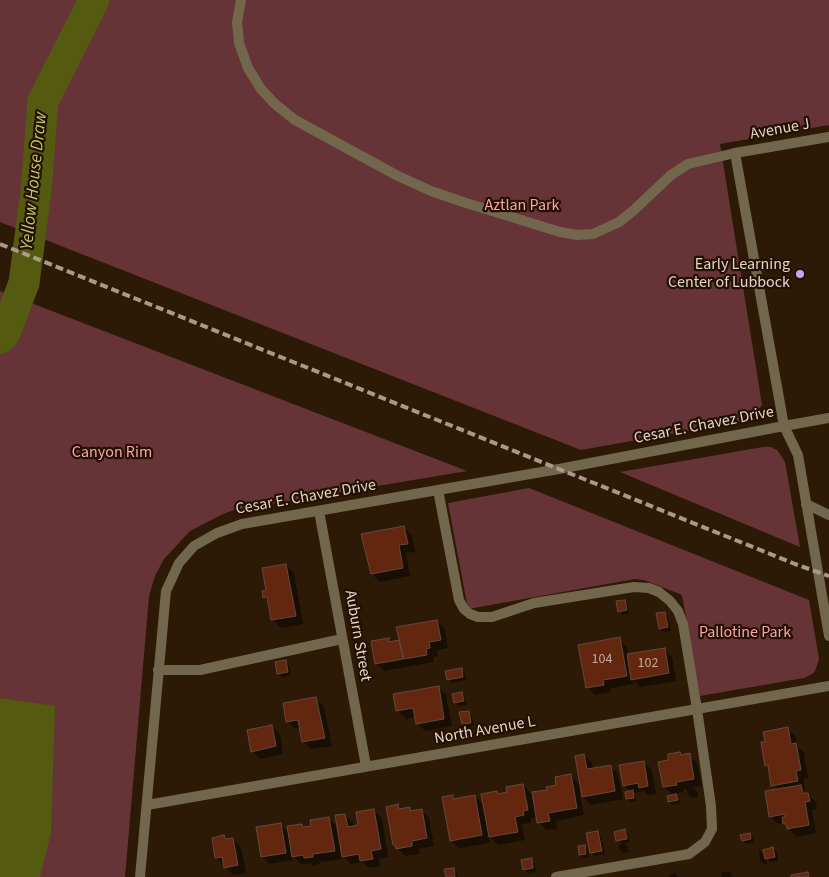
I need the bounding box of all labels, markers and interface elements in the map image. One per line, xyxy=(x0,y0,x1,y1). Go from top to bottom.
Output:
water label: Yellow House Draw xyxy=(17,111,53,251)
street label: Avenue J xyxy=(749,115,811,145)
park label: Aztlan Park xyxy=(485,196,559,216)
place label: Early Learning Center of Lubbock xyxy=(668,255,790,293)
marker: Early Learning Center of Lubbock xyxy=(794,268,806,280)
street label: Cesar E. Chavez Drive xyxy=(632,403,776,449)
park label: Canyon Rim xyxy=(72,443,152,463)
street label: Cesar E. Chavez Drive xyxy=(234,476,378,520)
street label: Auburn Street xyxy=(340,589,374,683)
park label: Pallotine Park xyxy=(699,623,791,643)
house number: 104 xyxy=(592,652,612,668)
house number: 102 xyxy=(638,656,658,672)
street label: North Avenue L xyxy=(433,713,537,749)

